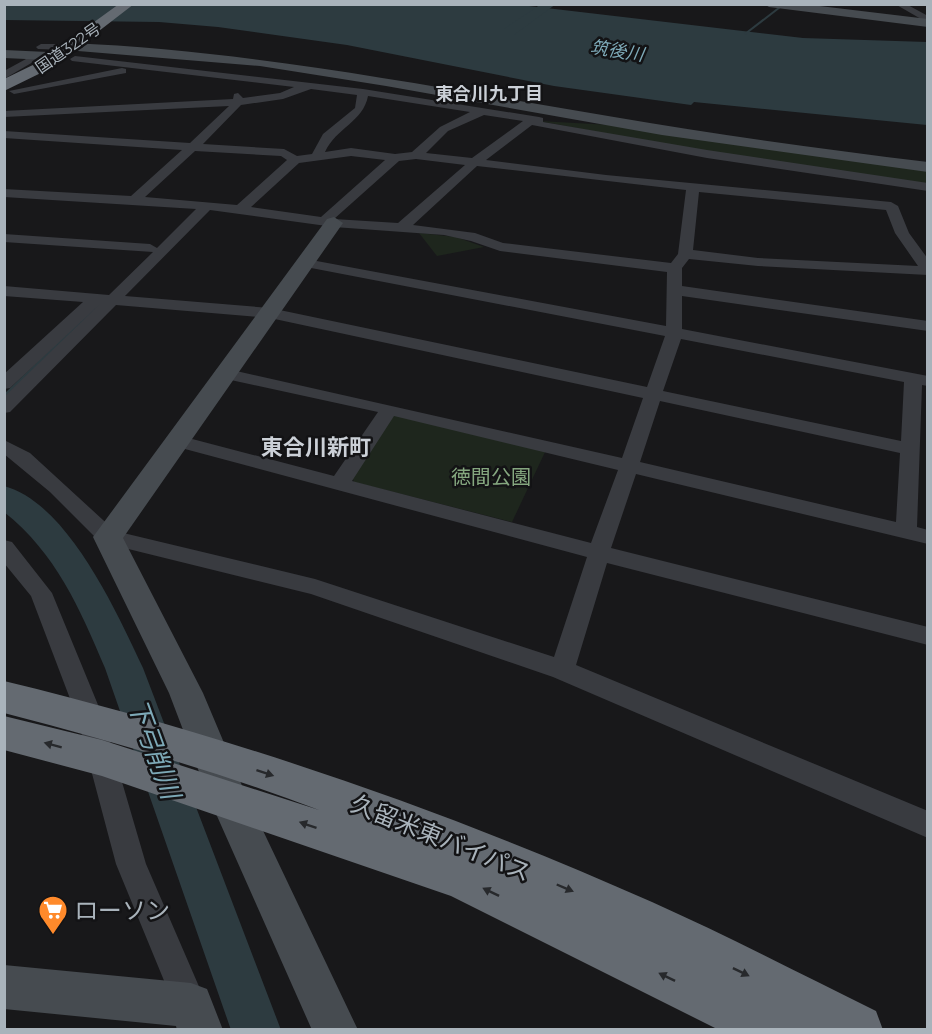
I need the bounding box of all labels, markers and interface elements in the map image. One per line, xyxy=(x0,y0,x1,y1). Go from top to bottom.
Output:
street label: 国道322号 xyxy=(32,19,104,77)
water label: 筑後川 xyxy=(589,36,647,66)
district label: 東合川九丁目 xyxy=(435,83,543,105)
district label: 東合川新町 xyxy=(261,434,371,461)
park label: 徳間公園 xyxy=(451,465,531,489)
water label: 下弓削川 xyxy=(121,695,188,806)
one-way arrow xyxy=(44,740,62,750)
one-way arrow xyxy=(256,769,274,778)
street label: 久留米東バイパス xyxy=(347,789,535,887)
one-way arrow xyxy=(299,820,317,830)
one-way arrow xyxy=(556,883,574,893)
one-way arrow xyxy=(483,887,500,896)
supermarket icon: ローソン xyxy=(37,894,69,936)
place label: ローソン xyxy=(74,896,170,925)
one-way arrow xyxy=(732,967,749,976)
one-way arrow xyxy=(658,972,675,981)

